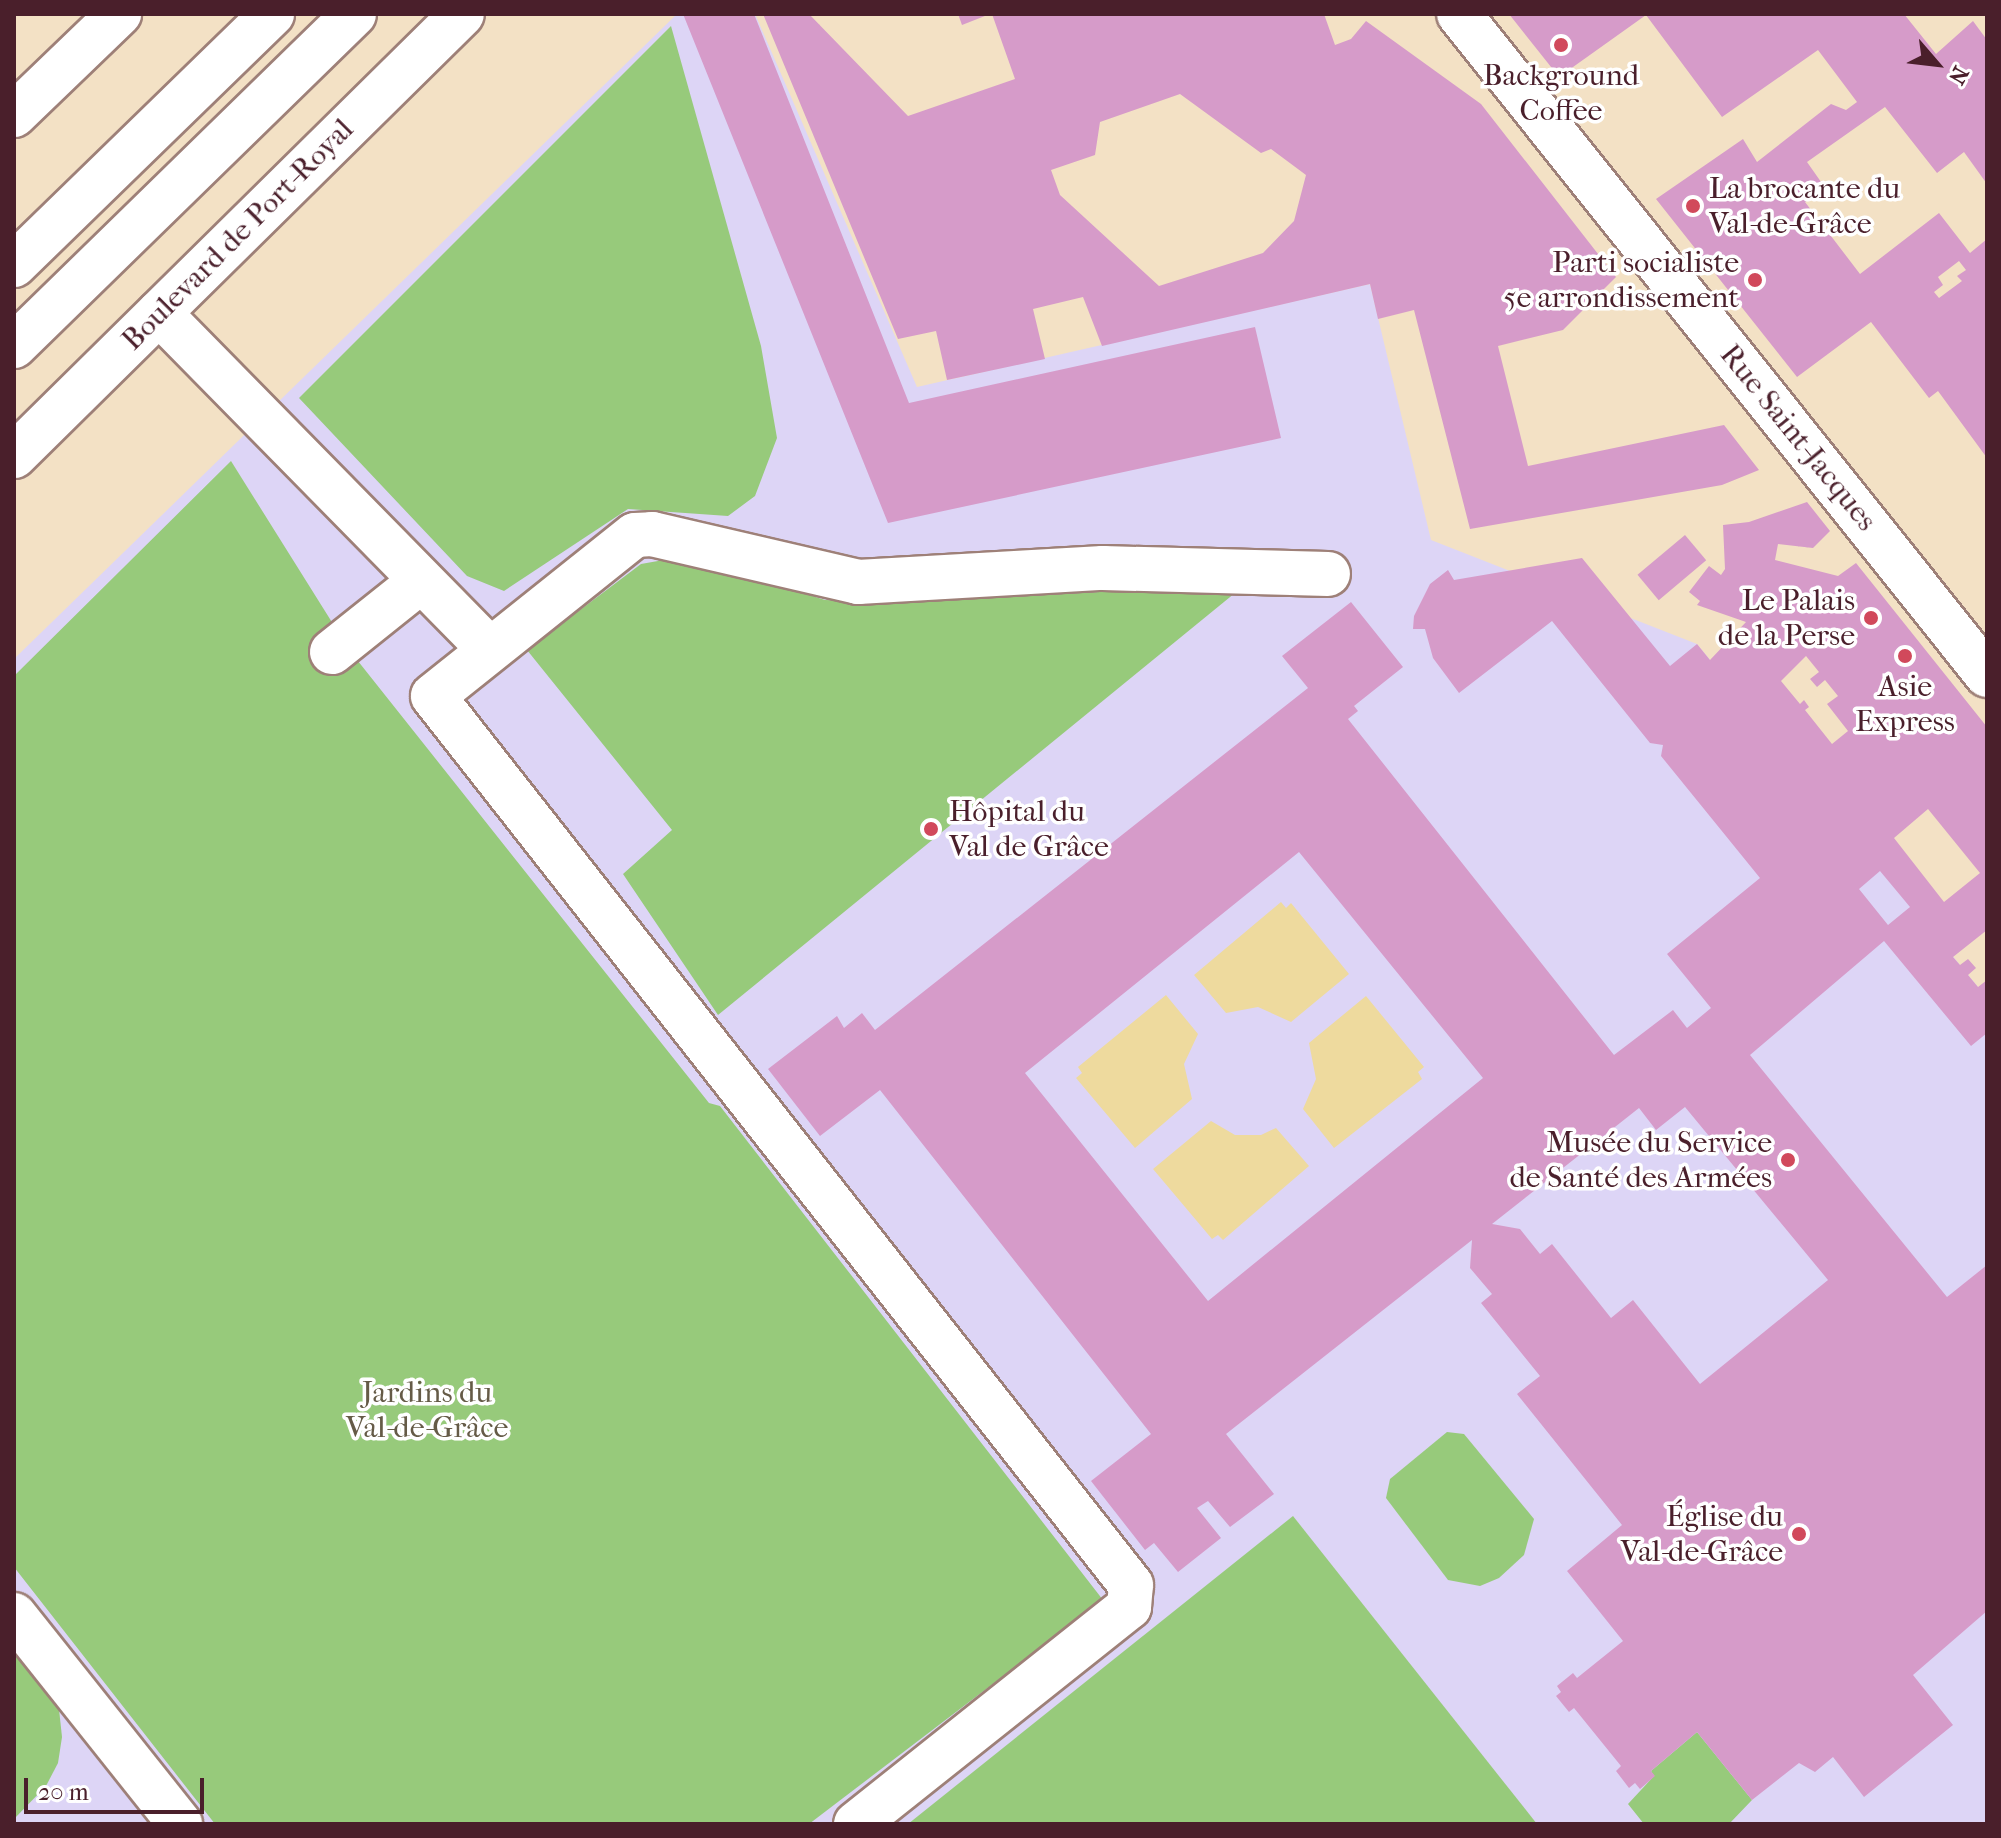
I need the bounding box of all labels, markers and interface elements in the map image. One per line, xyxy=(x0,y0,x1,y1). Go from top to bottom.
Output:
north arrow xyxy=(1897,24,1977,104)
marker: Background Coffee xyxy=(1552,36,1570,54)
place label: Background Coffee xyxy=(1483,58,1639,128)
text: N xyxy=(1943,62,1974,89)
street label: Boulevard de Port-Royal xyxy=(115,112,361,358)
place label: La brocante du Val-de-Grâce xyxy=(1709,171,1900,242)
marker: La brocante du Val-de-Grâce xyxy=(1684,197,1702,215)
place label: Parti socialiste 5e arrondissement xyxy=(1504,245,1739,316)
marker: Parti socialiste 5e arrondissement xyxy=(1746,271,1764,289)
street label: Rue Saint-Jacques xyxy=(1712,338,1884,538)
place label: Le Palais de la Perse xyxy=(1718,583,1855,654)
marker: Le Palais de la Perse xyxy=(1862,609,1880,627)
marker: Asie Express xyxy=(1896,647,1914,665)
place label: Asie Express xyxy=(1855,669,1955,740)
place label: Hôpital du Val de Grâce xyxy=(949,794,1109,864)
marker: Hôpital du Val de Grâce xyxy=(920,818,942,840)
place label: Musée du Service de Santé des Armées xyxy=(1509,1125,1772,1196)
marker: Musée du Service de Santé des Armées xyxy=(1779,1151,1797,1169)
park label: Jardins du Val-de-Grâce xyxy=(346,1375,508,1446)
place label: Église du Val-de-Grâce xyxy=(1621,1499,1783,1570)
marker: Église du Val-de-Grâce xyxy=(1790,1525,1808,1543)
scale bar xyxy=(28,1762,208,1812)
text: 20 m xyxy=(38,1778,89,1806)

